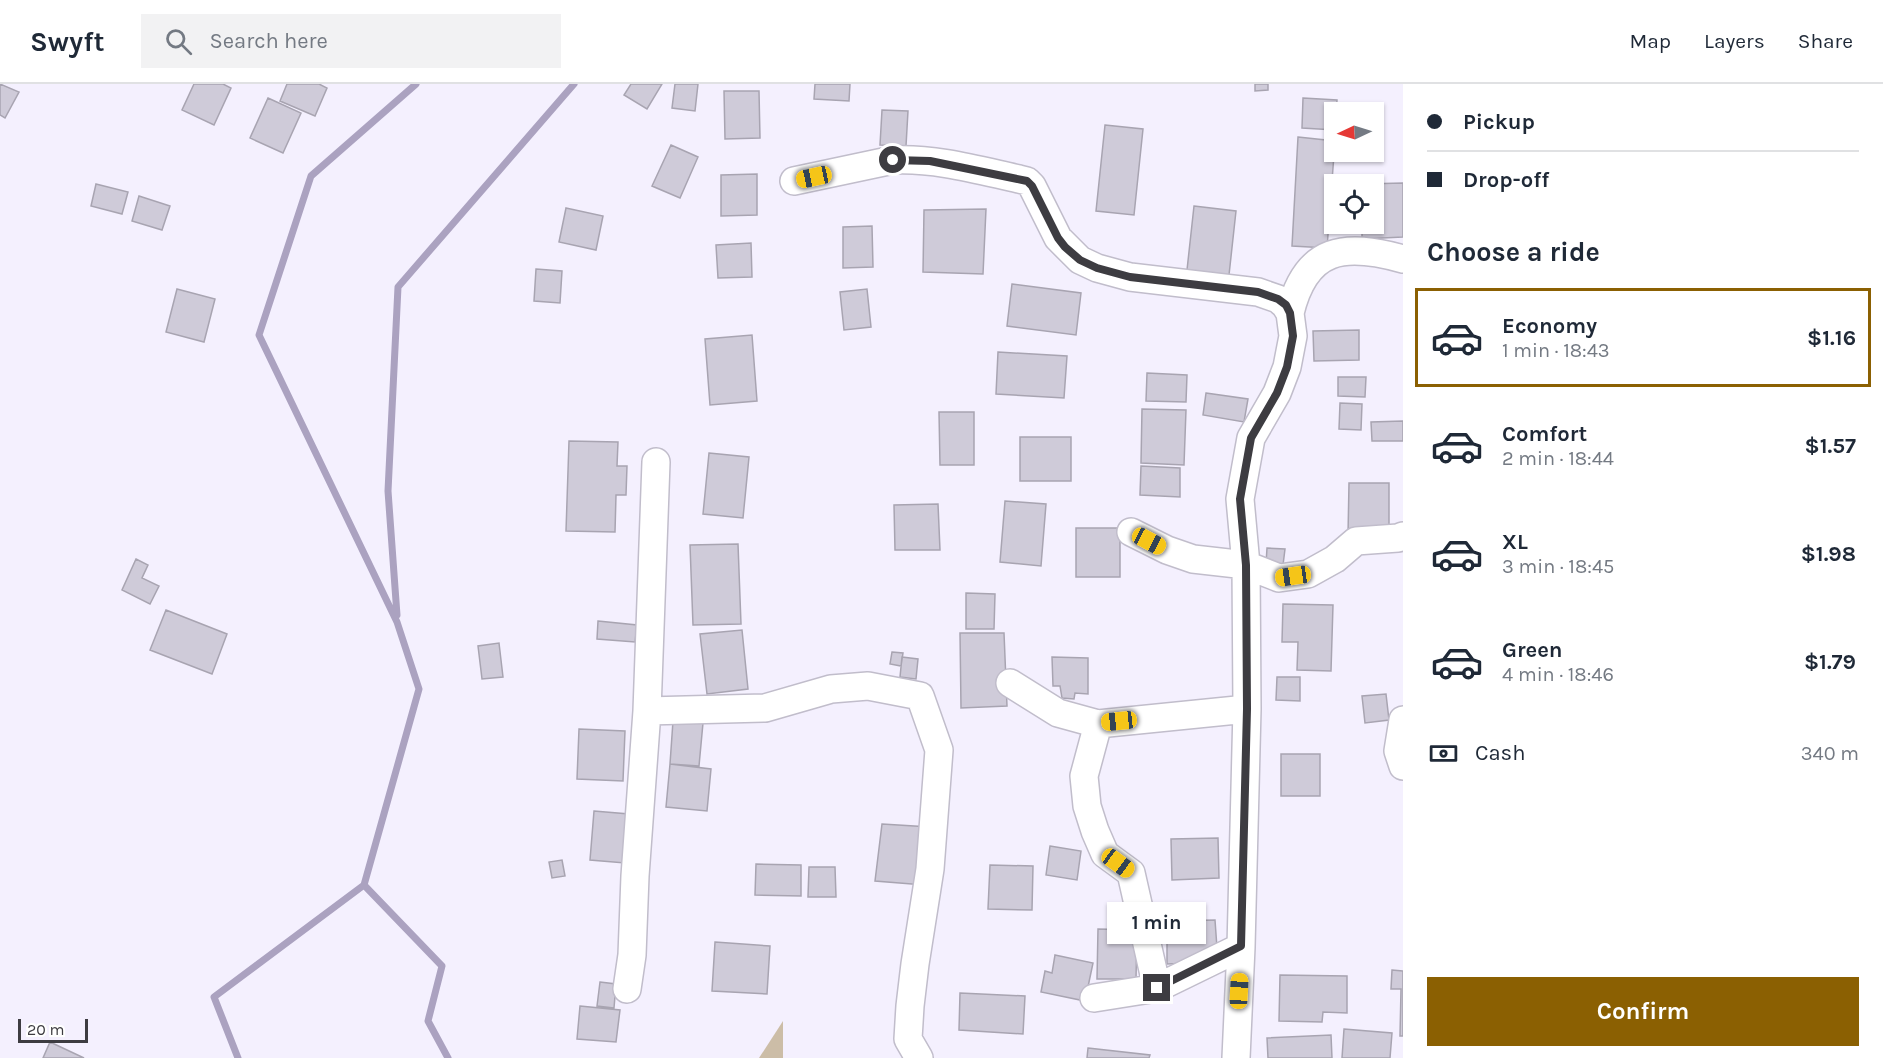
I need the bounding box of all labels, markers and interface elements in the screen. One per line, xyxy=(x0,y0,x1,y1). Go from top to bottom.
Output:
search box xyxy=(141,14,561,68)
text: Swyft xyxy=(30,25,105,58)
icon: search xyxy=(162,25,195,58)
text: Search here xyxy=(210,28,328,54)
text: Map xyxy=(1629,29,1671,53)
text: Layers xyxy=(1704,29,1765,53)
text: Share xyxy=(1798,29,1853,53)
north arrow xyxy=(1324,102,1384,162)
map controls xyxy=(1324,102,1384,234)
text: Pickup xyxy=(1463,109,1535,135)
route start xyxy=(879,146,906,173)
car xyxy=(795,164,833,190)
text: Drop-off xyxy=(1463,167,1549,193)
button: locate xyxy=(1324,174,1384,234)
text: Choose a ride xyxy=(1427,236,1600,268)
icon: car xyxy=(1430,311,1484,365)
text: Economy xyxy=(1502,313,1597,339)
text: $1.16 xyxy=(1807,325,1856,351)
text: 1 min · 18:43 xyxy=(1502,339,1610,362)
icon: car xyxy=(1430,419,1484,473)
text: Comfort xyxy=(1502,421,1587,447)
text: $1.57 xyxy=(1805,433,1856,459)
text: 2 min · 18:44 xyxy=(1502,447,1614,470)
car xyxy=(1129,525,1169,557)
icon: car xyxy=(1430,527,1484,581)
text: XL xyxy=(1502,529,1528,555)
text: $1.98 xyxy=(1801,541,1856,567)
text: 3 min · 18:45 xyxy=(1502,555,1614,578)
car xyxy=(1274,565,1312,587)
icon: car xyxy=(1430,635,1484,689)
text: Green xyxy=(1502,637,1563,663)
text: $1.79 xyxy=(1804,649,1856,675)
text: 4 min · 18:46 xyxy=(1502,663,1614,686)
car xyxy=(1100,710,1138,732)
icon: cash xyxy=(1427,737,1460,770)
text: Cash xyxy=(1475,740,1525,766)
text: 340 m xyxy=(1801,742,1859,765)
car xyxy=(1098,845,1138,881)
callout: 1 min xyxy=(1108,901,1206,943)
text: 1 min xyxy=(1131,911,1182,934)
car xyxy=(1229,973,1249,1009)
route end xyxy=(1143,974,1170,1001)
button: Confirm xyxy=(1427,977,1859,1046)
scale bar xyxy=(18,1016,88,1044)
text: 20 m xyxy=(27,1020,65,1039)

